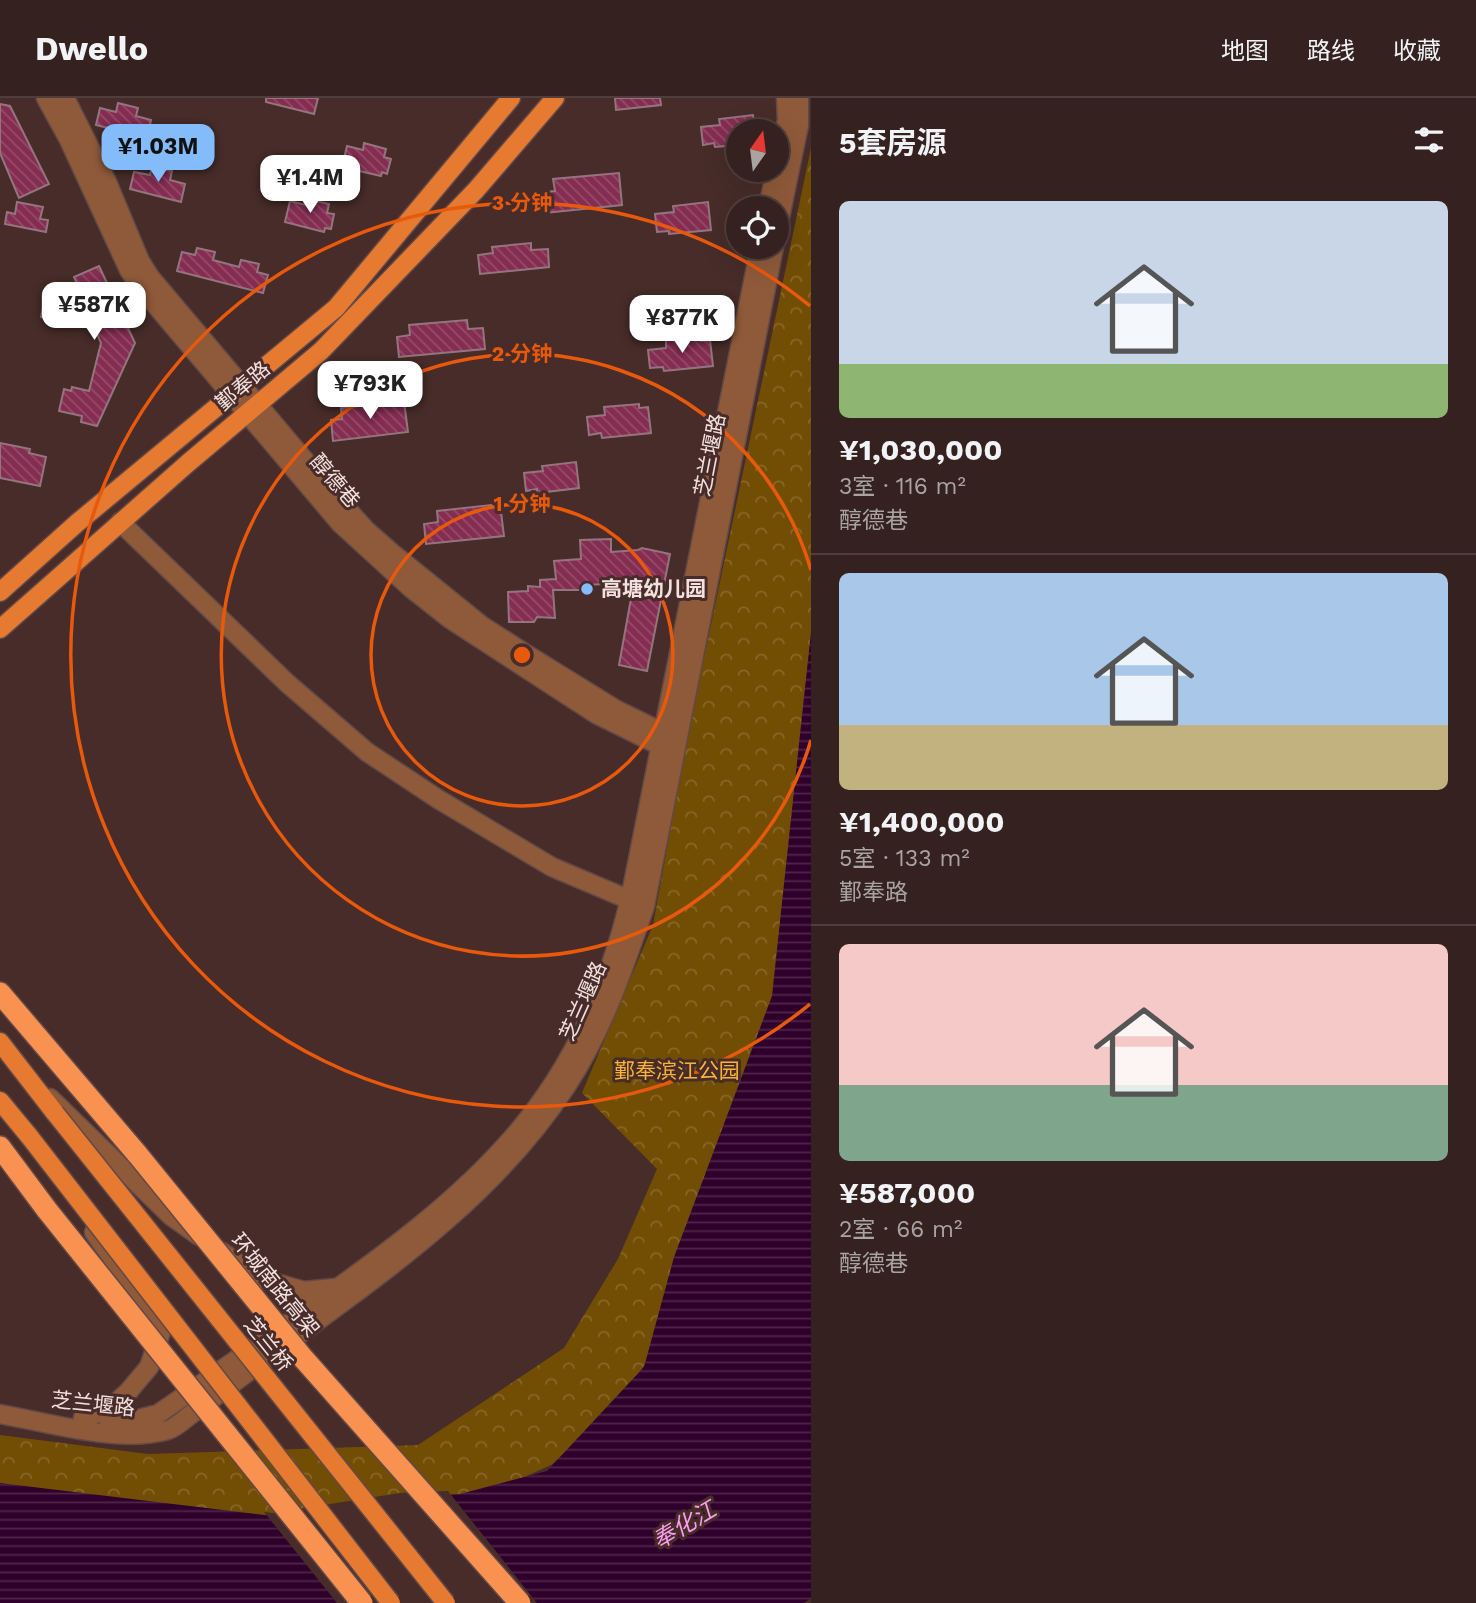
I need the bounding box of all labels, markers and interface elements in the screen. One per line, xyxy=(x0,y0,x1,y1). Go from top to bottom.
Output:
text: Dwello xyxy=(35,29,148,68)
text: 地图 xyxy=(1221,37,1269,65)
text: 路线 xyxy=(1307,37,1355,65)
text: 收藏 xyxy=(1393,37,1441,65)
north arrow xyxy=(726,119,789,182)
map controls xyxy=(726,119,789,259)
icon: filters xyxy=(1410,121,1448,159)
pin: ¥1.03M xyxy=(101,125,215,184)
text: 5套房源 xyxy=(839,125,947,160)
text: ¥1.03M xyxy=(118,133,198,160)
pin: ¥1.4M xyxy=(261,156,359,215)
text: ¥1.4M xyxy=(276,164,344,191)
text: 3 分钟 xyxy=(492,190,552,215)
button: locate xyxy=(726,196,789,259)
icon: home xyxy=(1081,246,1207,372)
pin: ¥587K xyxy=(45,282,143,342)
text: ¥587K xyxy=(58,291,130,318)
pin: ¥877K xyxy=(633,296,731,355)
text: ¥877K xyxy=(646,304,718,331)
text: 2 分钟 xyxy=(492,341,552,366)
street label: 鄞奉路 xyxy=(211,356,275,415)
pin: ¥793K xyxy=(321,362,419,421)
text: ¥793K xyxy=(334,370,406,397)
street label: 芝兰堰路 xyxy=(689,411,730,499)
text: ¥1,030,000 xyxy=(839,432,1003,467)
street label: 醇德巷 xyxy=(305,449,365,513)
text: 3室 · 116 m² xyxy=(839,473,966,500)
text: 1 分钟 xyxy=(493,491,551,516)
text: 醇德巷 xyxy=(839,507,908,534)
place label: 高塘幼儿园 xyxy=(601,576,706,601)
marker: 高塘幼儿园 xyxy=(579,581,595,597)
icon: home xyxy=(1081,618,1207,744)
centre of rings xyxy=(510,643,534,667)
text: ¥1,400,000 xyxy=(839,804,1005,839)
text: 5室 · 133 m² xyxy=(839,845,970,872)
text: 鄞奉路 xyxy=(839,879,908,906)
street label: 芝兰堰路 xyxy=(554,957,611,1044)
icon: home xyxy=(1081,989,1207,1115)
park label: 鄞奉滨江公园 xyxy=(614,1058,740,1083)
text: ¥587,000 xyxy=(839,1175,975,1210)
text: 2室 · 66 m² xyxy=(839,1216,962,1243)
street label: 环城南路高架 xyxy=(226,1228,325,1342)
text: 醇德巷 xyxy=(839,1250,908,1277)
street label: 芝兰桥 xyxy=(239,1311,298,1376)
street label: 芝兰堰路 xyxy=(50,1387,136,1420)
water label: 奉化江 xyxy=(648,1495,723,1555)

